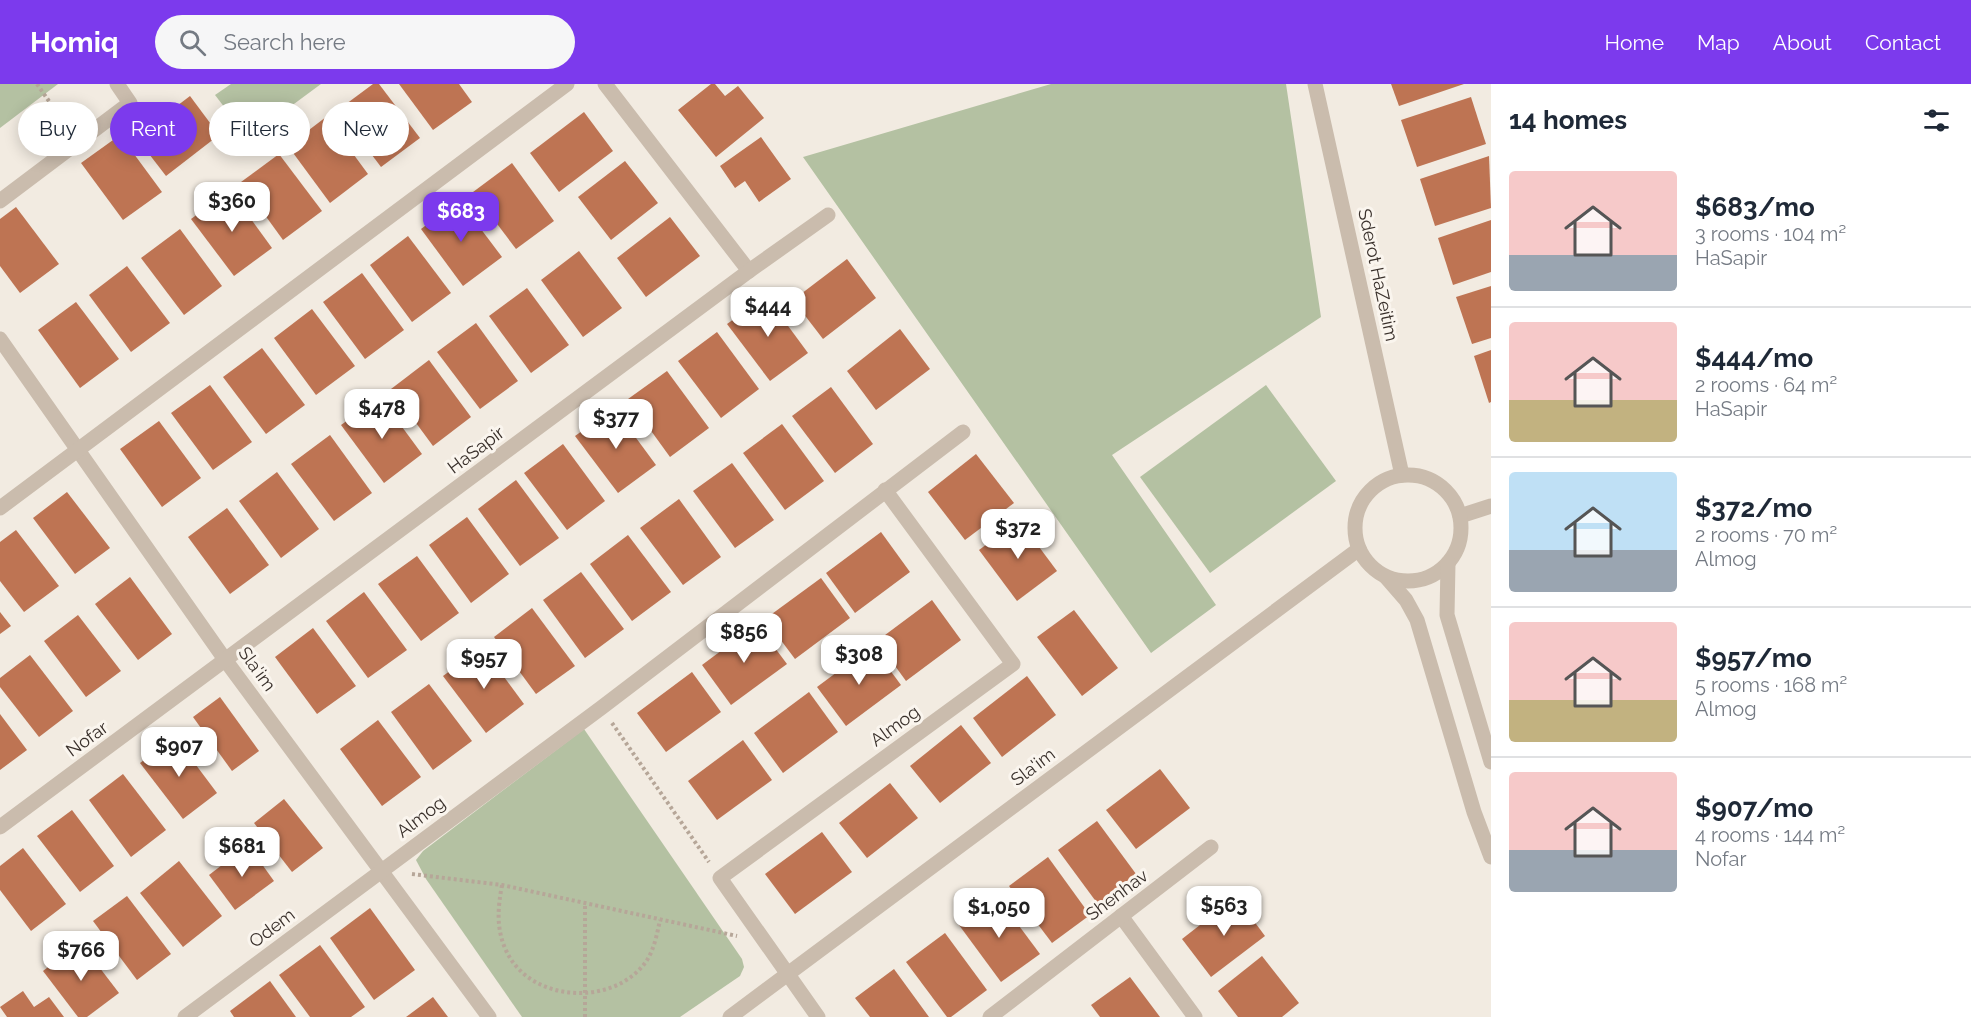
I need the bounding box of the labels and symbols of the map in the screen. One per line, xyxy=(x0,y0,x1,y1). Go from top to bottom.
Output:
pin: $360 xyxy=(196,182,268,233)
pin: $683 xyxy=(425,192,497,243)
street label: Sderot HaZeitim xyxy=(1354,207,1403,343)
pin: $444 xyxy=(732,287,804,338)
pin: $478 xyxy=(346,389,418,440)
pin: $377 xyxy=(580,399,652,450)
street label: HaSapir xyxy=(443,421,509,478)
pin: $372 xyxy=(982,509,1054,560)
pin: $856 xyxy=(708,613,780,664)
pin: $308 xyxy=(823,635,895,686)
pin: $957 xyxy=(448,639,520,690)
street label: Sla'im xyxy=(234,642,281,695)
street label: Almog xyxy=(866,701,923,750)
street label: Nofar xyxy=(62,716,112,761)
pin: $907 xyxy=(143,727,215,778)
street label: Sla'im xyxy=(1007,743,1059,790)
street label: Almog xyxy=(392,792,449,842)
pin: $681 xyxy=(206,827,278,878)
street label: Shenhav xyxy=(1082,864,1152,925)
pin: $563 xyxy=(1188,886,1260,937)
pin: $1,050 xyxy=(950,888,1048,939)
street label: Odem xyxy=(245,904,299,952)
pin: $766 xyxy=(45,931,117,982)

